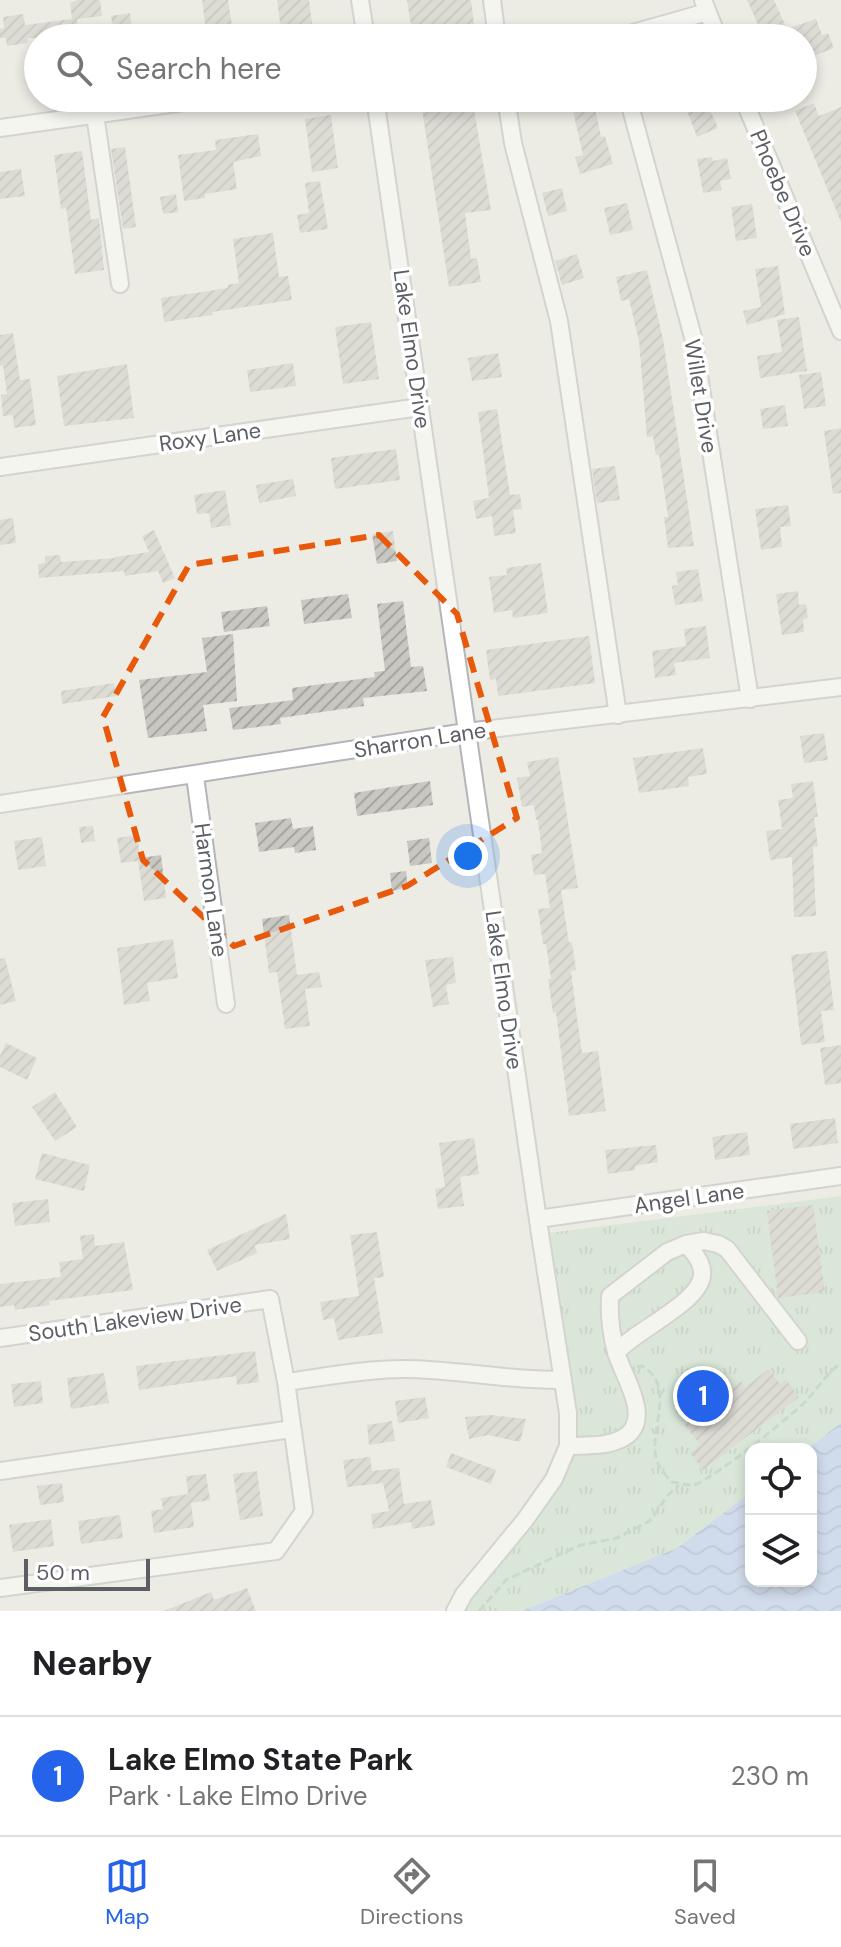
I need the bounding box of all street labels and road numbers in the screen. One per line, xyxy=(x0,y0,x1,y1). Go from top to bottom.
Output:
street label: Phoebe Drive xyxy=(743,125,823,261)
street label: Lake Elmo Drive xyxy=(386,268,438,430)
street label: Willet Drive xyxy=(678,337,724,455)
street label: Roxy Lane xyxy=(157,415,263,459)
street label: Sharron Lane xyxy=(352,715,488,765)
street label: Harmon Lane xyxy=(187,821,235,959)
street label: Lake Elmo Drive xyxy=(478,909,530,1071)
street label: Angel Lane xyxy=(632,1176,746,1220)
street label: South Lakeview Drive xyxy=(26,1290,244,1348)

